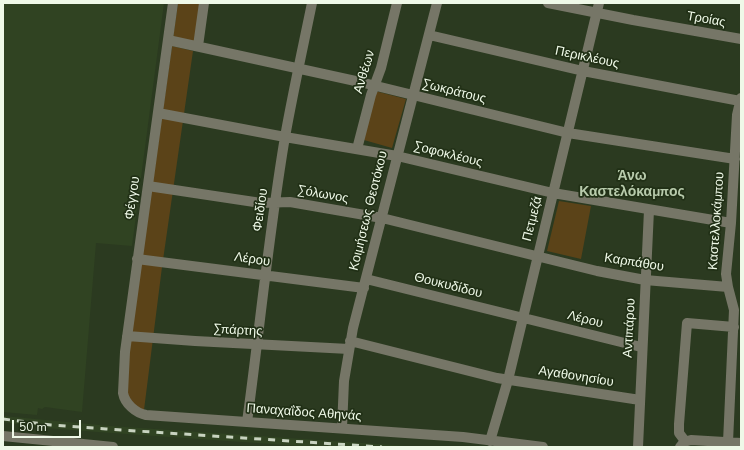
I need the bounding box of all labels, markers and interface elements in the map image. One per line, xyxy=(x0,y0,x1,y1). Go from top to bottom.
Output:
street label: Τροίας xyxy=(685,9,727,31)
street label: Περικλέους xyxy=(554,44,620,72)
street label: Ανθέων xyxy=(351,48,379,96)
street label: Σωκράτους xyxy=(421,77,487,107)
street label: Σοφοκλέους xyxy=(412,139,484,171)
street label: Κοιμήσεως Θεοτόκου xyxy=(347,150,391,272)
district label: Άνω Καστελόκαμπος xyxy=(579,169,685,202)
street label: Καστελλοκάμπου xyxy=(706,172,728,270)
street label: Φέγγου xyxy=(122,175,144,221)
street label: Σόλωνος xyxy=(296,183,350,207)
street label: Φειδίου xyxy=(250,187,272,233)
street label: Πετμεζά xyxy=(520,195,546,243)
street label: Λέρου xyxy=(233,250,271,270)
street label: Καρπάθου xyxy=(603,251,665,275)
street label: Θουκυδίδου xyxy=(412,270,484,302)
street label: Αντιπάρου xyxy=(621,298,639,358)
street label: Λέρου xyxy=(566,308,604,332)
street label: Σπάρτης xyxy=(213,322,263,340)
street label: Αγαθονησίου xyxy=(537,363,615,391)
street label: Παναχαΐδος Αθηνάς xyxy=(246,401,362,425)
scale bar xyxy=(14,412,83,438)
text: 50 m xyxy=(19,419,47,435)

